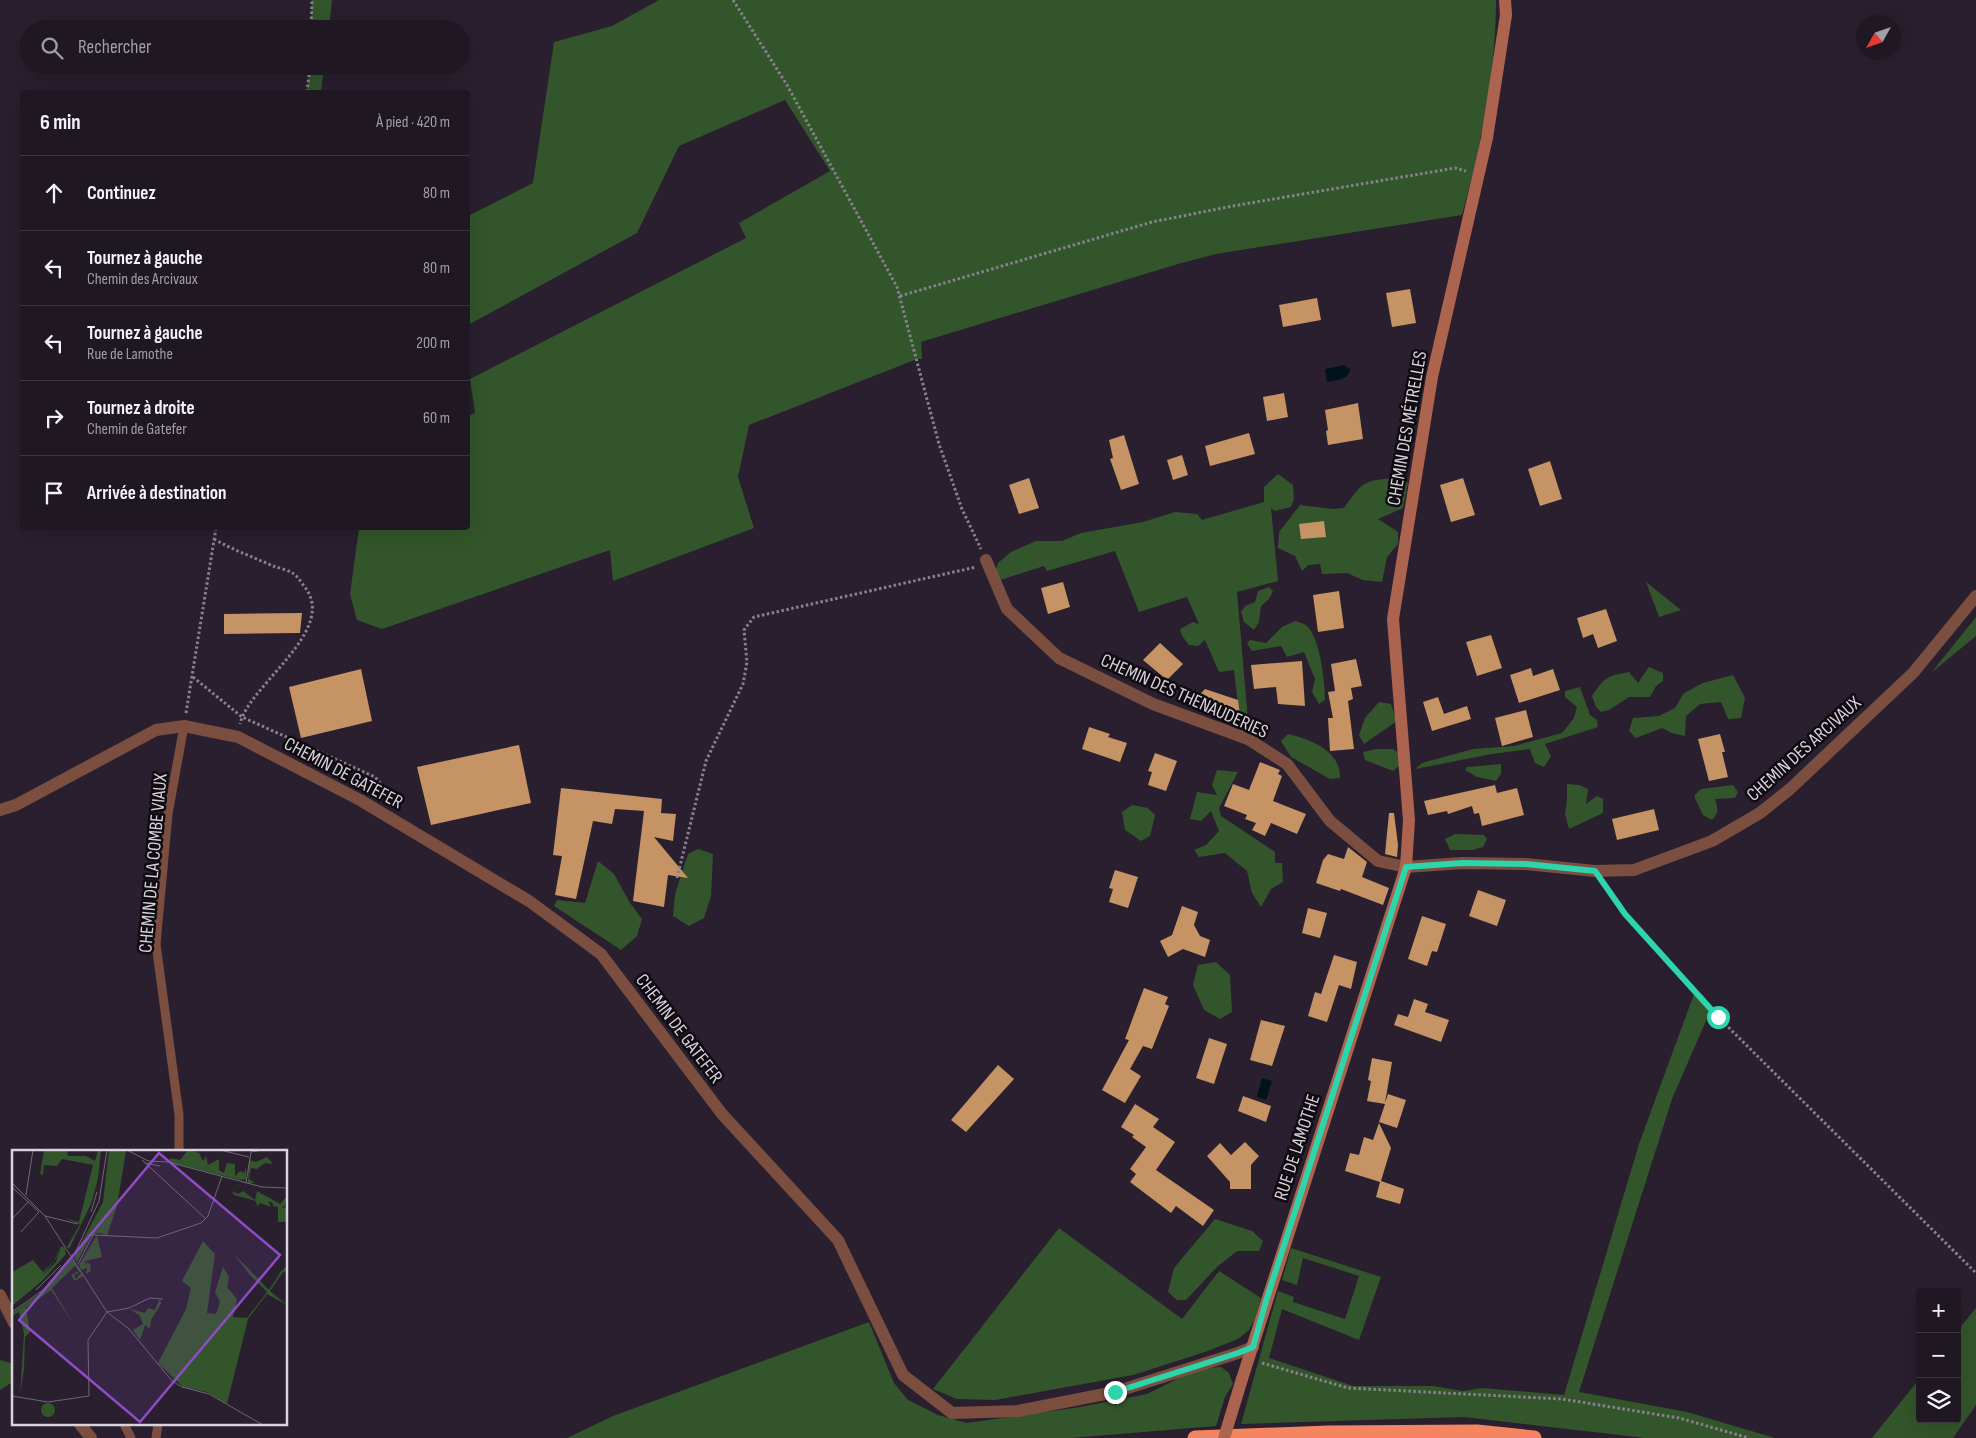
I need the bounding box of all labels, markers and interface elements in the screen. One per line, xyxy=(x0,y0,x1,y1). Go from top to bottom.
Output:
north arrow xyxy=(1856,15,1901,60)
search box xyxy=(20,20,470,75)
icon: search xyxy=(38,34,66,62)
text: Rechercher xyxy=(78,36,152,59)
text: 6 min xyxy=(40,110,81,135)
text: À pied · 420 m xyxy=(376,113,450,132)
icon: ahead xyxy=(40,179,68,207)
text: Continuez xyxy=(87,182,156,205)
text: 80 m xyxy=(423,184,450,203)
text: Tournez à gauche xyxy=(87,247,203,270)
icon: left xyxy=(40,254,68,282)
text: 80 m xyxy=(423,259,450,278)
text: Chemin des Arcivaux xyxy=(87,270,198,289)
text: Tournez à gauche xyxy=(87,322,203,345)
icon: left xyxy=(40,329,68,357)
text: 200 m xyxy=(416,334,450,353)
text: Rue de Lamothe xyxy=(87,345,173,364)
street label: CHEMIN DES MÉTRELLES xyxy=(1383,349,1432,507)
text: Tournez à droite xyxy=(87,397,195,420)
icon: right xyxy=(40,404,68,432)
text: 60 m xyxy=(423,409,450,428)
text: Chemin de Gatefer xyxy=(87,420,187,439)
icon: arrive xyxy=(40,479,68,507)
text: Arrivée à destination xyxy=(87,482,227,505)
street label: CHEMIN DES THENAUDERIES xyxy=(1097,649,1272,744)
street label: CHEMIN DES ARCIVAUX xyxy=(1742,692,1866,807)
street label: CHEMIN DE GATEFER xyxy=(280,732,407,814)
street label: CHEMIN DE LA COMBE VIAUX xyxy=(134,772,173,954)
street label: CHEMIN DE GATEFER xyxy=(630,970,728,1088)
route start xyxy=(1707,1006,1730,1029)
street label: RUE DE LAMOTHE xyxy=(1269,1092,1325,1203)
inset map xyxy=(12,1150,288,1426)
map controls xyxy=(1916,1288,1961,1423)
button: + xyxy=(1916,1288,1961,1333)
button: − xyxy=(1916,1333,1961,1378)
button: layers xyxy=(1916,1378,1961,1423)
route end xyxy=(1104,1381,1127,1404)

